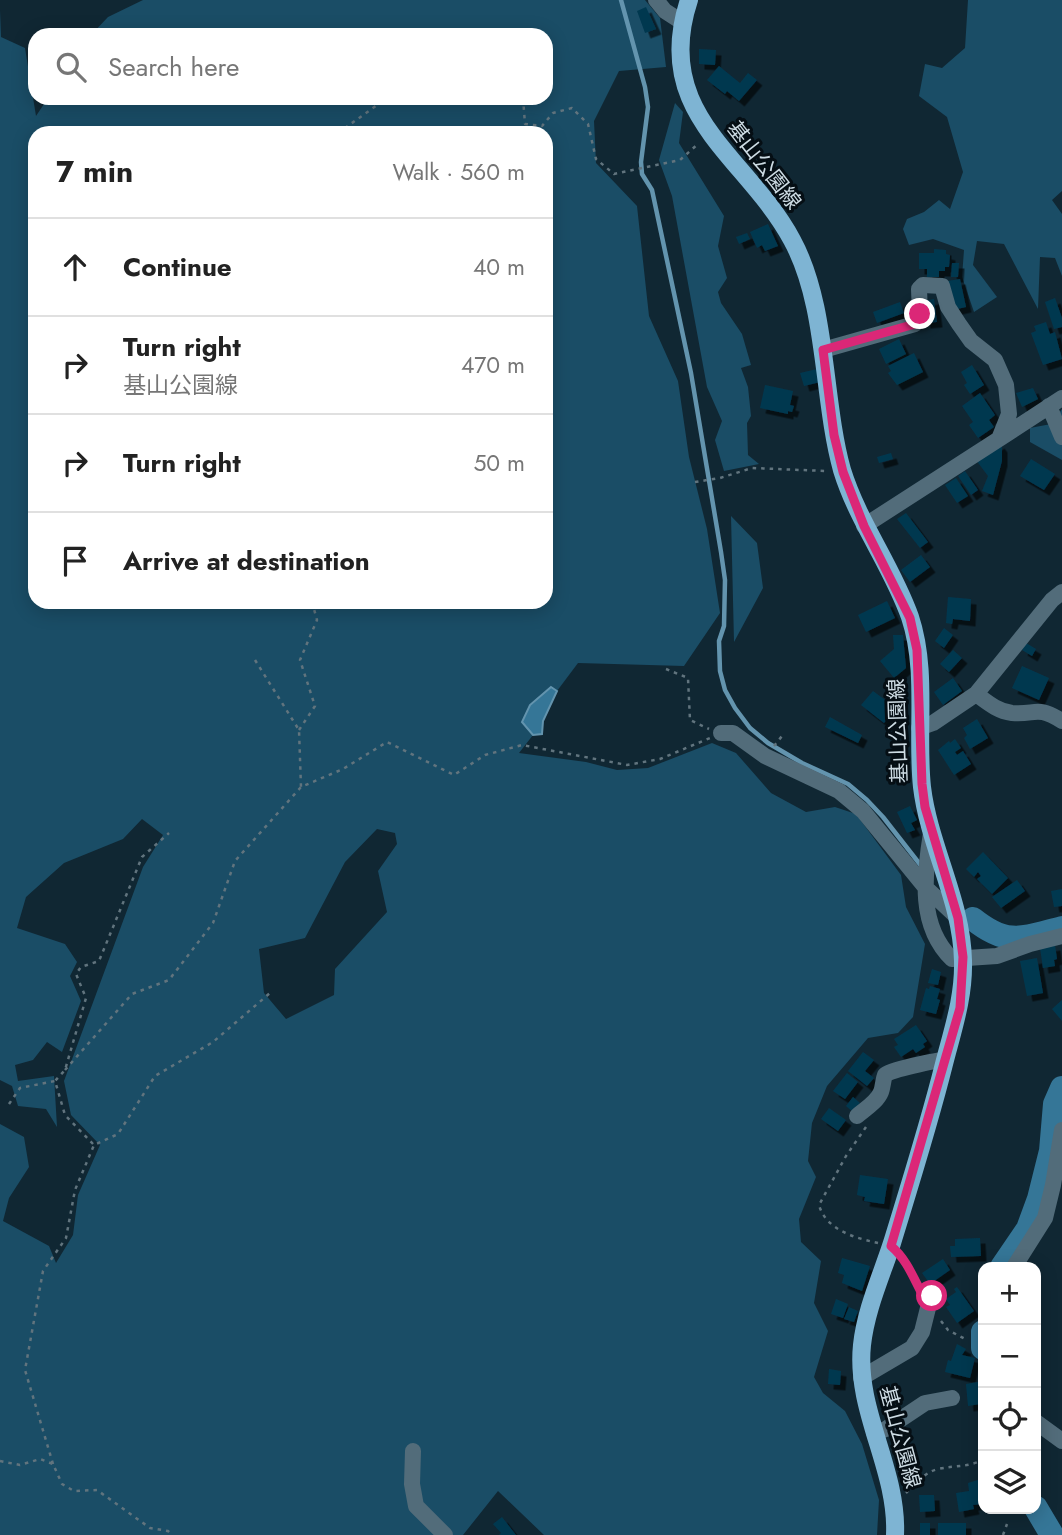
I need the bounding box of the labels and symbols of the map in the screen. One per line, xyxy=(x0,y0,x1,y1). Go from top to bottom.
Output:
street label: 基山公園線 xyxy=(720,114,808,216)
route end xyxy=(904,298,935,329)
street label: 基山公園線 xyxy=(881,678,915,784)
route start xyxy=(916,1280,947,1311)
street label: 基山公園線 xyxy=(872,1382,928,1492)

